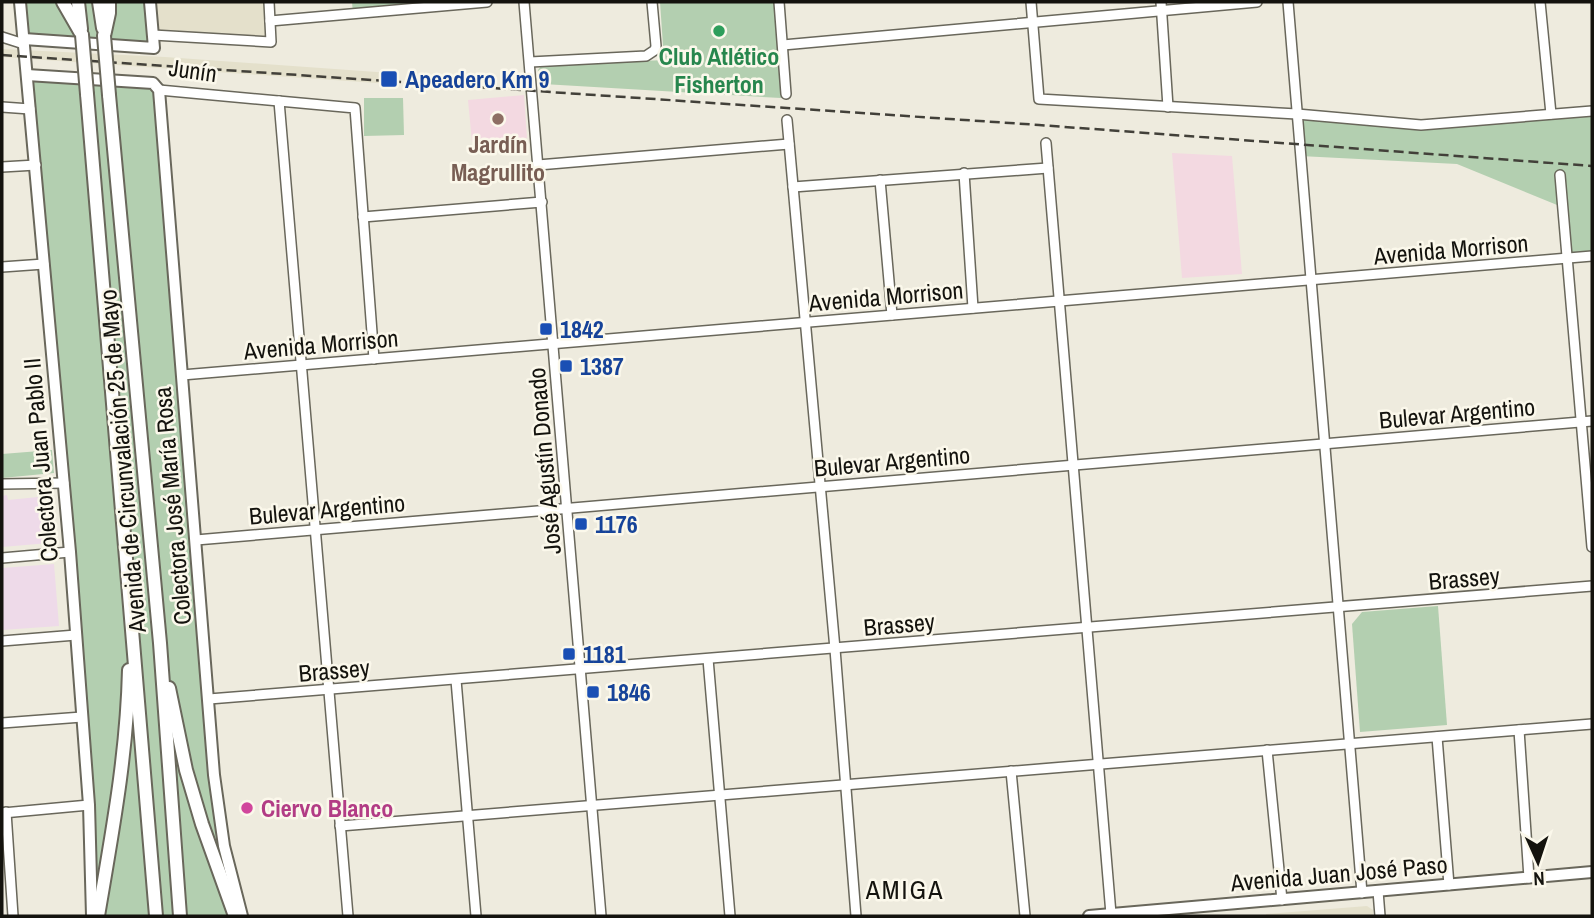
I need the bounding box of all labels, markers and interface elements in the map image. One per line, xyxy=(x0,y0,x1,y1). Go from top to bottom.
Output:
marker: Club Atlético Fisherton xyxy=(711,23,727,39)
place label: Club Atlético Fisherton xyxy=(659,40,779,100)
street label: Junín xyxy=(167,51,219,89)
place label: Apeadero Km 9 xyxy=(405,63,549,95)
marker: Apeadero Km 9 xyxy=(379,69,399,89)
marker: Jardín Magrullito xyxy=(490,111,506,127)
place label: Jardín Magrullito xyxy=(451,128,545,188)
street label: Avenida Morrison xyxy=(1371,226,1530,272)
street label: Avenida Morrison xyxy=(806,273,965,319)
street label: Avenida de Circunvalación 25 de Mayo xyxy=(91,288,153,635)
place label: 1842 xyxy=(560,313,604,345)
street label: Avenida Morrison xyxy=(241,321,400,367)
marker: 1842 xyxy=(538,321,554,337)
place label: 1387 xyxy=(580,350,624,382)
street label: Colectora Juan Pablo II xyxy=(15,357,65,563)
marker: 1387 xyxy=(558,358,574,374)
street label: José Agustín Donado xyxy=(520,366,568,556)
street label: Colectora José María Rosa xyxy=(146,386,198,626)
street label: Bulevar Argentino xyxy=(1378,390,1536,436)
street label: Bulevar Argentino xyxy=(813,438,971,484)
street label: Bulevar Argentino xyxy=(248,486,406,532)
place label: 1176 xyxy=(595,508,638,540)
marker: 1176 xyxy=(573,516,589,532)
street label: Brassey xyxy=(1427,559,1501,597)
street label: Brassey xyxy=(862,605,936,643)
place label: 1181 xyxy=(583,638,626,670)
marker: 1181 xyxy=(561,646,577,662)
street label: Brassey xyxy=(297,651,371,689)
place label: 1846 xyxy=(607,676,651,708)
marker: 1846 xyxy=(585,684,601,700)
place label: Ciervo Blanco xyxy=(261,792,393,824)
marker: Ciervo Blanco xyxy=(239,800,255,816)
north arrow xyxy=(1503,827,1573,897)
street label: Avenida Juan José Paso xyxy=(1228,848,1449,899)
text: N xyxy=(1533,866,1545,892)
district label: AMIGA xyxy=(865,872,944,907)

